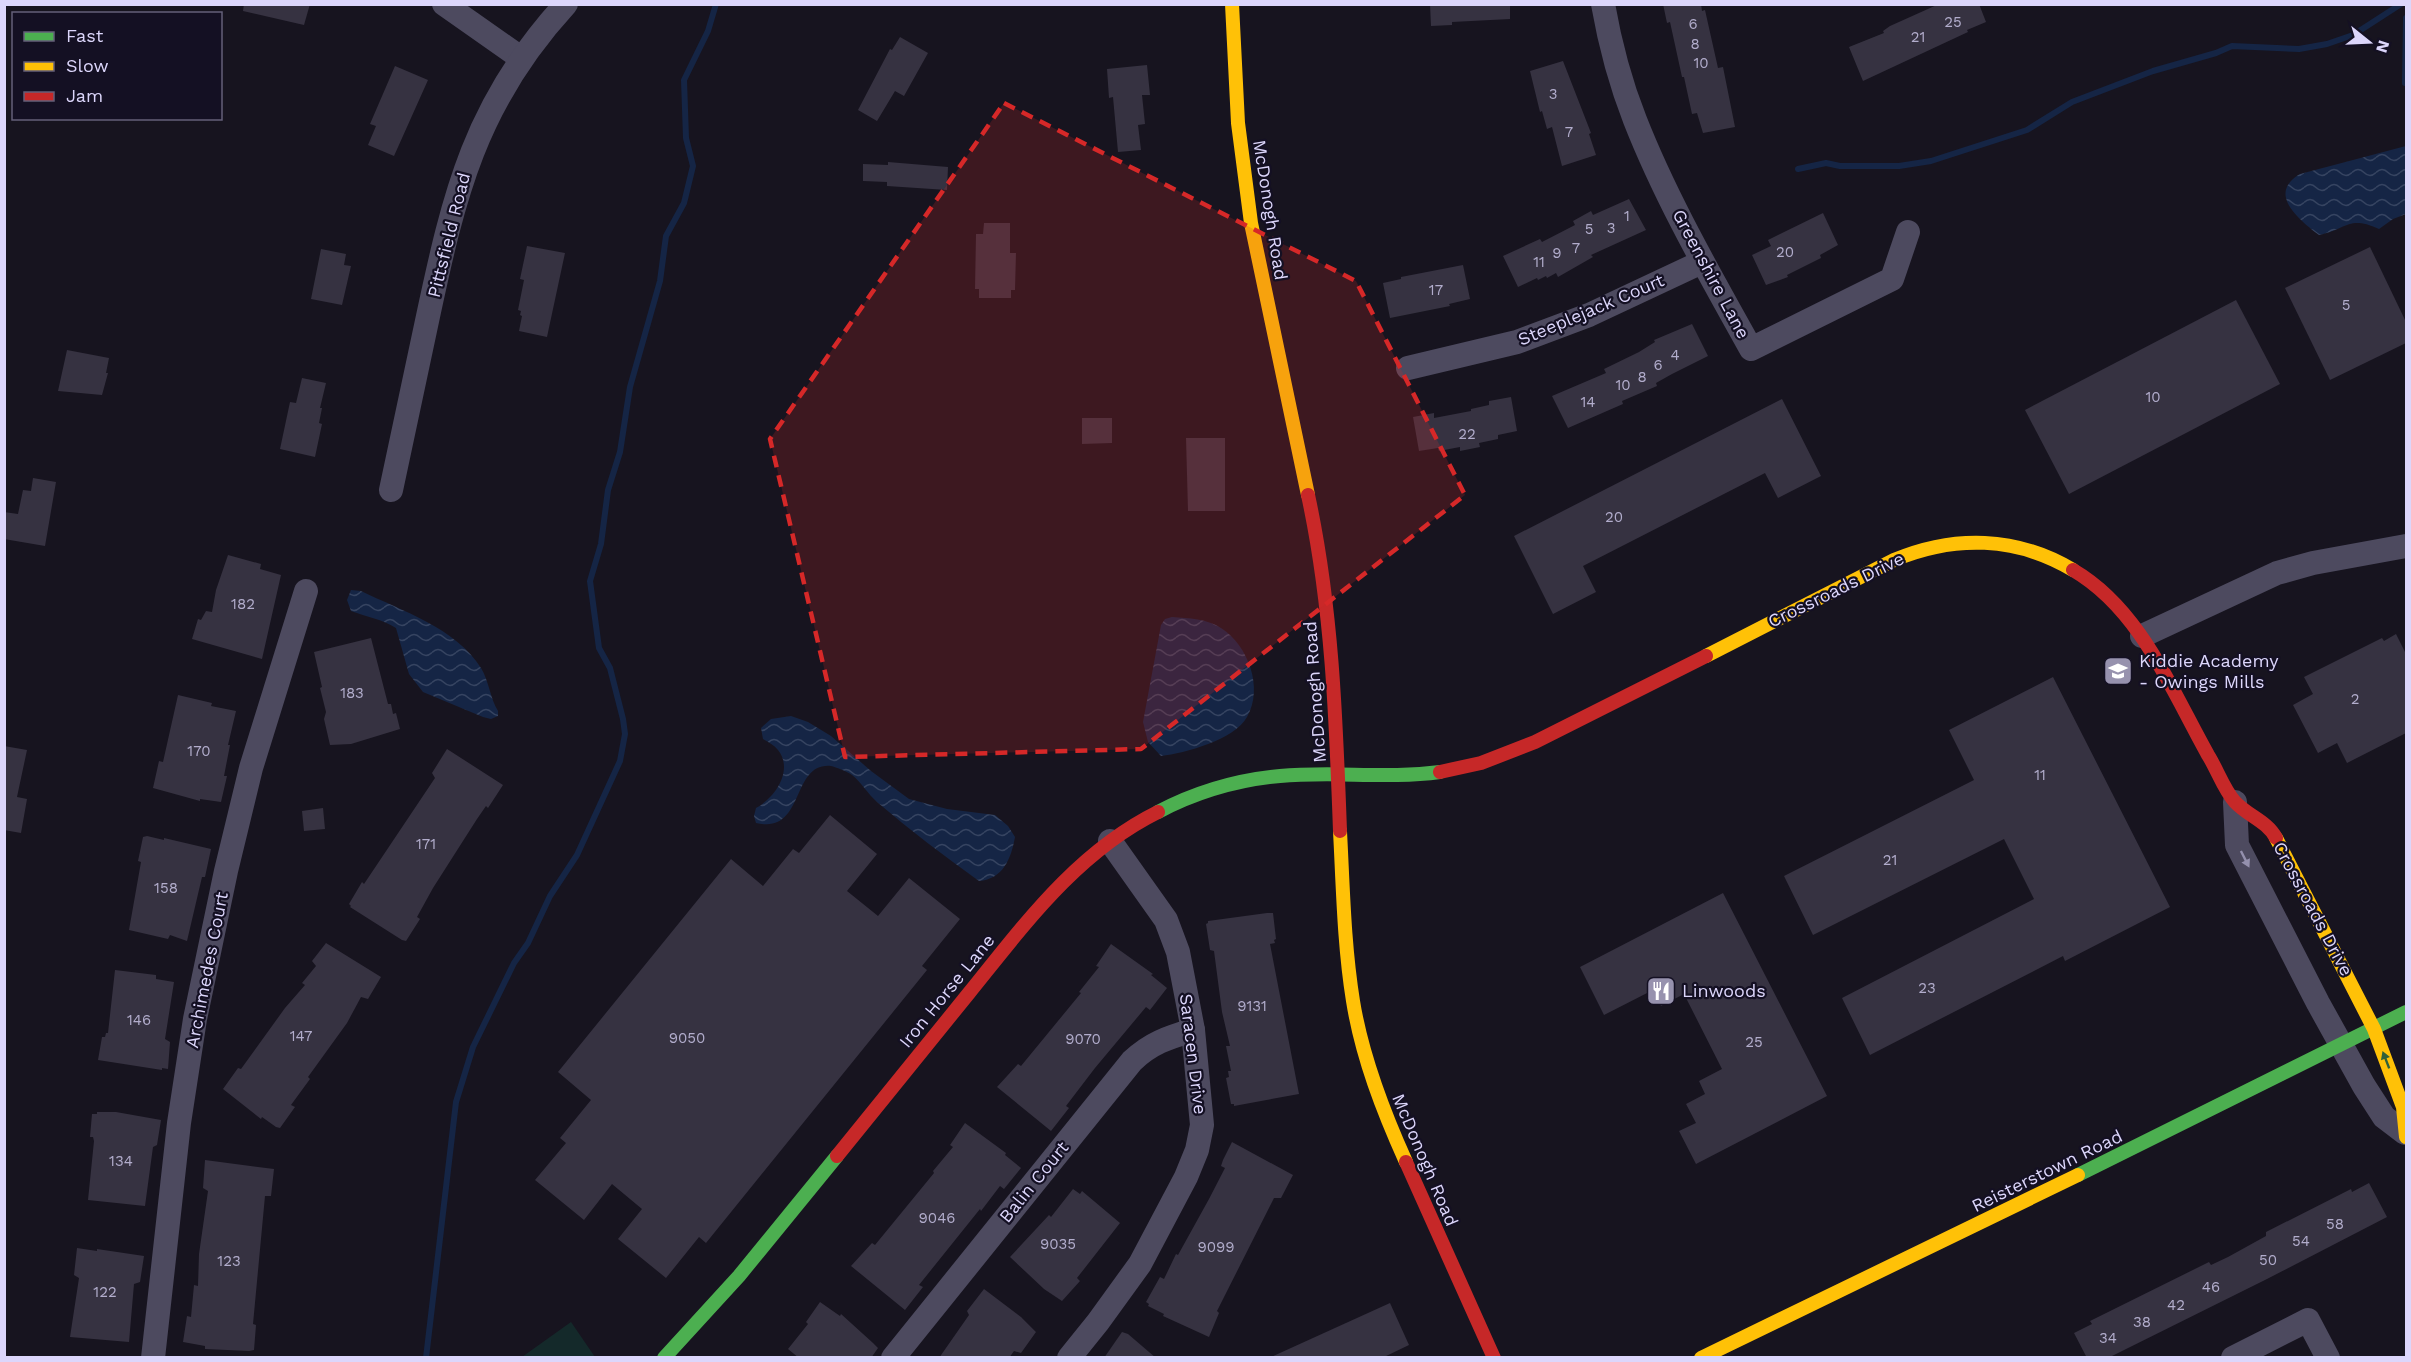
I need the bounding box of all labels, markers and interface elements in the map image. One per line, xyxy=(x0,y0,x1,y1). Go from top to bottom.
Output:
legend xyxy=(12,12,222,120)
north arrow xyxy=(2339,12,2399,72)
house number: 25 xyxy=(1944,13,1962,31)
house number: 6 xyxy=(1688,15,1698,33)
text: Fast xyxy=(66,25,104,46)
house number: 21 xyxy=(1911,28,1925,46)
house number: 8 xyxy=(1690,35,1700,53)
text: N xyxy=(2372,38,2394,55)
house number: 10 xyxy=(1693,54,1709,72)
text: Slow xyxy=(66,55,109,76)
text: Jam xyxy=(66,85,103,106)
house number: 3 xyxy=(1549,85,1557,103)
house number: 7 xyxy=(1565,123,1573,141)
street label: McDonogh Road xyxy=(1249,138,1292,282)
street label: Pittsfield Road xyxy=(423,170,474,300)
street label: Greenshire Lane xyxy=(1668,205,1754,342)
house number: 1 xyxy=(1624,207,1630,225)
house number: 3 xyxy=(1607,219,1615,237)
house number: 5 xyxy=(1585,220,1593,238)
house number: 7 xyxy=(1572,239,1580,257)
house number: 20 xyxy=(1776,243,1794,261)
house number: 9 xyxy=(1552,244,1562,262)
house number: 11 xyxy=(1533,253,1545,271)
street label: Steeplejack Court xyxy=(1515,269,1667,350)
house number: 17 xyxy=(1429,281,1443,299)
house number: 5 xyxy=(2342,296,2350,314)
house number: 4 xyxy=(1670,346,1680,364)
house number: 6 xyxy=(1653,356,1663,374)
house number: 8 xyxy=(1637,368,1647,386)
house number: 10 xyxy=(1615,376,1631,394)
house number: 10 xyxy=(2145,388,2161,406)
house number: 14 xyxy=(1580,393,1596,411)
house number: 22 xyxy=(1458,425,1476,443)
house number: 20 xyxy=(1605,508,1623,526)
street label: Crossroads Drive xyxy=(1764,547,1907,632)
house number: 182 xyxy=(231,595,255,613)
street label: McDonogh Road xyxy=(1299,621,1330,764)
place label: Kiddie Academy - Owings Mills xyxy=(2139,650,2279,692)
school or university icon: Kiddie Academy - Owings Mills xyxy=(2102,655,2134,687)
house number: 183 xyxy=(340,684,364,702)
house number: 2 xyxy=(2351,690,2359,708)
house number: 170 xyxy=(187,742,211,760)
house number: 11 xyxy=(2034,766,2046,784)
house number: 171 xyxy=(416,835,436,853)
street label: Crossroads Drive xyxy=(2269,838,2358,979)
one-way arrow xyxy=(2240,850,2249,867)
house number: 21 xyxy=(1883,851,1897,869)
house number: 158 xyxy=(154,879,178,897)
street label: Archimedes Court xyxy=(181,890,232,1050)
street label: Iron Horse Lane xyxy=(894,930,999,1052)
restaurant icon: Linwoods xyxy=(1645,975,1677,1007)
house number: 23 xyxy=(1918,979,1936,997)
place label: Linwoods xyxy=(1682,980,1766,1001)
street label: Saracen Drive xyxy=(1176,992,1211,1115)
house number: 9131 xyxy=(1237,997,1267,1015)
house number: 146 xyxy=(127,1011,151,1029)
house number: 147 xyxy=(290,1027,312,1045)
house number: 9050 xyxy=(669,1029,705,1047)
house number: 9070 xyxy=(1065,1030,1101,1048)
house number: 25 xyxy=(1745,1033,1763,1051)
one-way arrow xyxy=(2381,1051,2390,1069)
street label: McDonogh Road xyxy=(1388,1090,1463,1229)
street label: Reisterstown Road xyxy=(1968,1125,2126,1216)
street label: Balin Court xyxy=(995,1137,1073,1226)
house number: 134 xyxy=(109,1152,133,1170)
house number: 9046 xyxy=(919,1209,955,1227)
house number: 58 xyxy=(2326,1215,2344,1233)
house number: 54 xyxy=(2292,1232,2310,1250)
house number: 9035 xyxy=(1040,1235,1076,1253)
house number: 9099 xyxy=(1197,1238,1235,1256)
house number: 50 xyxy=(2259,1251,2277,1269)
house number: 123 xyxy=(217,1252,241,1270)
house number: 46 xyxy=(2202,1278,2220,1296)
house number: 122 xyxy=(93,1283,117,1301)
house number: 42 xyxy=(2167,1296,2185,1314)
house number: 38 xyxy=(2133,1313,2151,1331)
house number: 34 xyxy=(2099,1329,2117,1347)

